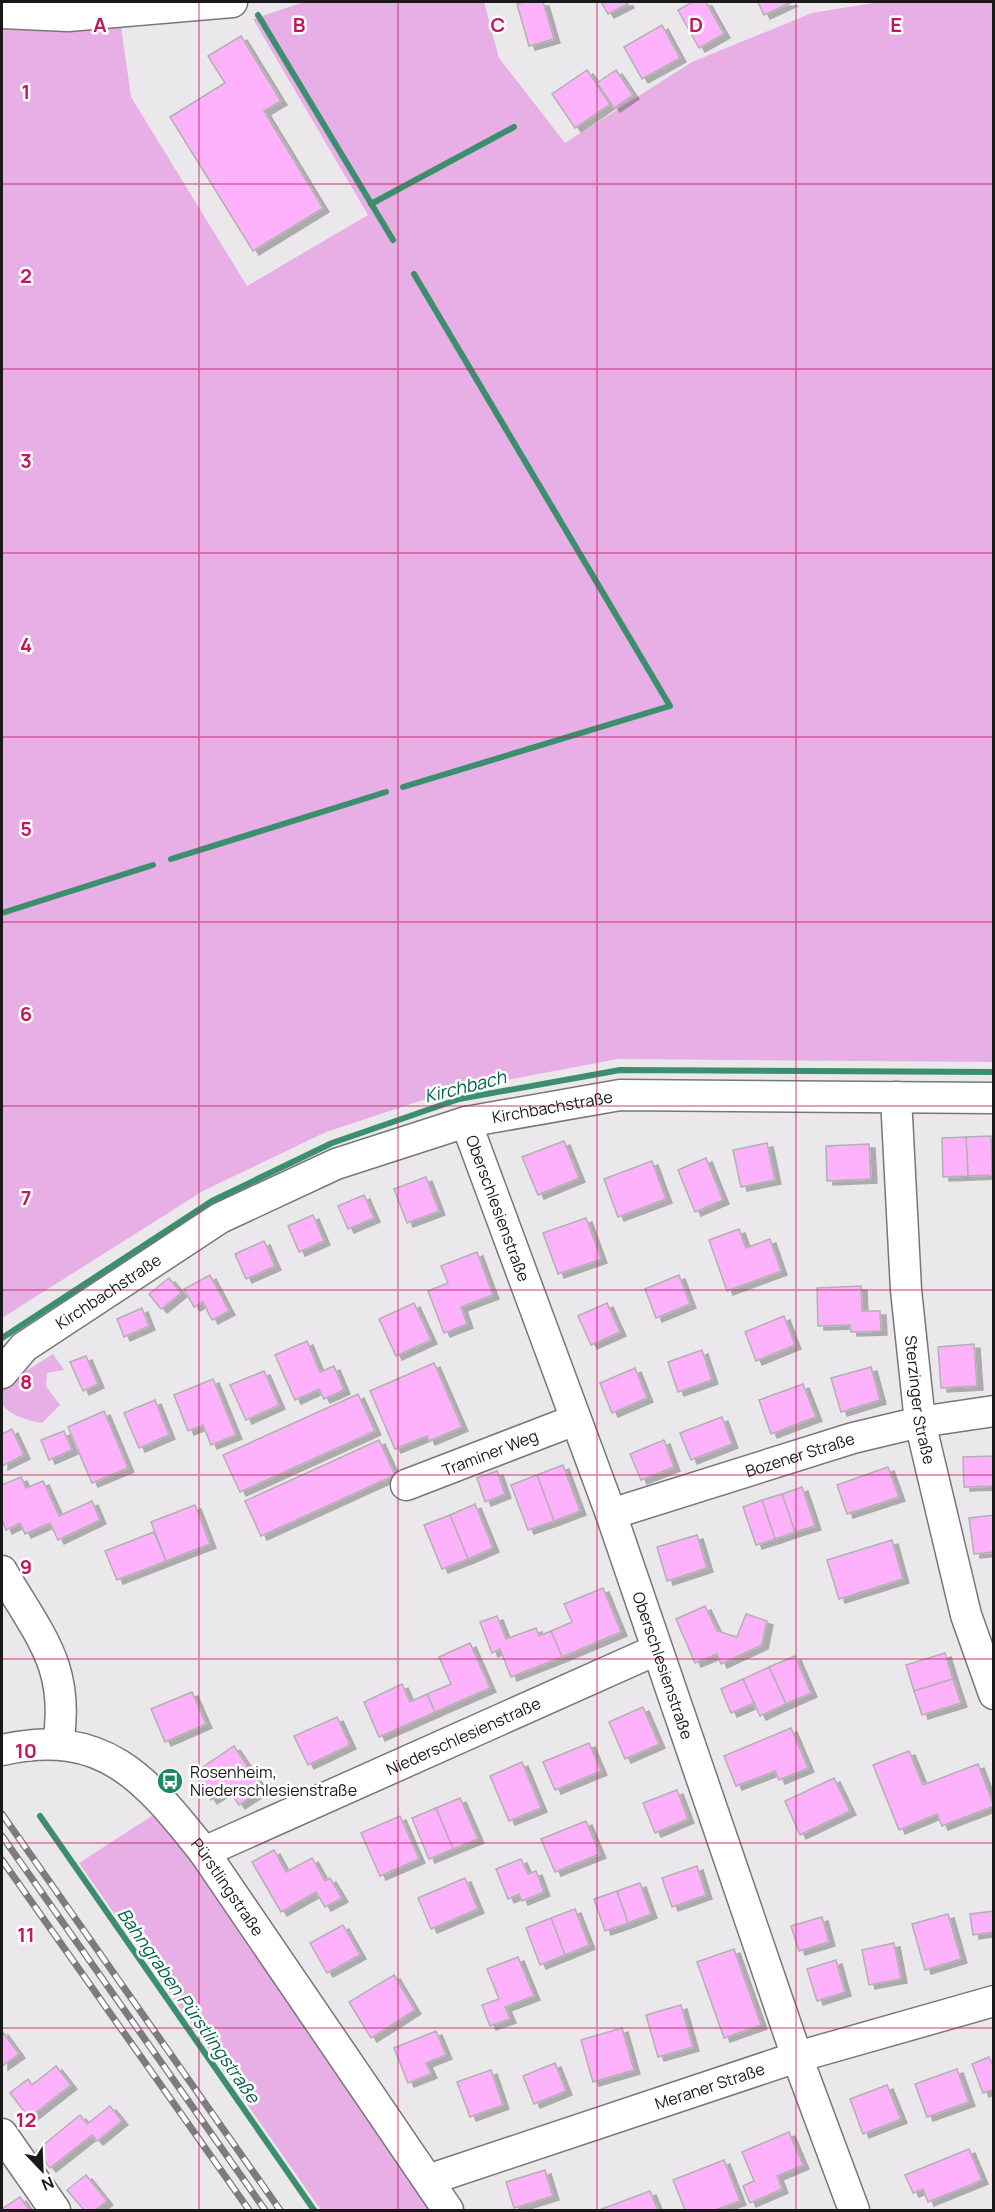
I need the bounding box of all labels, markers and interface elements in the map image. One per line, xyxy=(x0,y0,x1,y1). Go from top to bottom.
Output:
text: A xyxy=(93,11,107,38)
text: B xyxy=(293,11,306,38)
text: C xyxy=(491,11,505,38)
text: D xyxy=(689,11,703,38)
text: E xyxy=(890,11,902,38)
text: 1 xyxy=(22,78,30,105)
text: 2 xyxy=(20,262,32,289)
text: 3 xyxy=(20,447,32,474)
text: 4 xyxy=(20,631,32,658)
text: 5 xyxy=(20,815,32,842)
text: 6 xyxy=(20,1000,32,1027)
water label: Kirchbach xyxy=(422,1064,510,1108)
street label: Kirchbachstraße xyxy=(490,1085,614,1128)
street label: Oberschlesienstraße xyxy=(461,1132,535,1285)
text: 7 xyxy=(21,1184,31,1211)
street label: Kirchbachstraße xyxy=(51,1249,165,1334)
street label: Sterzinger Straße xyxy=(900,1334,941,1467)
text: 8 xyxy=(20,1368,32,1395)
street label: Traminer Weg xyxy=(439,1424,541,1481)
street label: Bozener Straße xyxy=(743,1427,857,1482)
text: 9 xyxy=(20,1553,32,1580)
street label: Oberschlesienstraße xyxy=(627,1589,698,1742)
street label: Niederschlesienstraße xyxy=(382,1692,544,1780)
text: 10 xyxy=(15,1737,37,1764)
place label: Rosenheim, Niederschlesienstraße xyxy=(190,1761,357,1801)
bus stop icon: Rosenheim, Niederschlesienstraße xyxy=(155,1766,185,1796)
street label: Pürstlingstraße xyxy=(186,1833,269,1940)
water label: Bahngraben Pürstlingstraße xyxy=(112,1903,266,2108)
text: 11 xyxy=(17,1921,35,1948)
street label: Meraner Straße xyxy=(652,2058,768,2115)
text: 12 xyxy=(16,2106,36,2133)
north arrow xyxy=(12,2140,72,2200)
text: N xyxy=(38,2171,57,2196)

